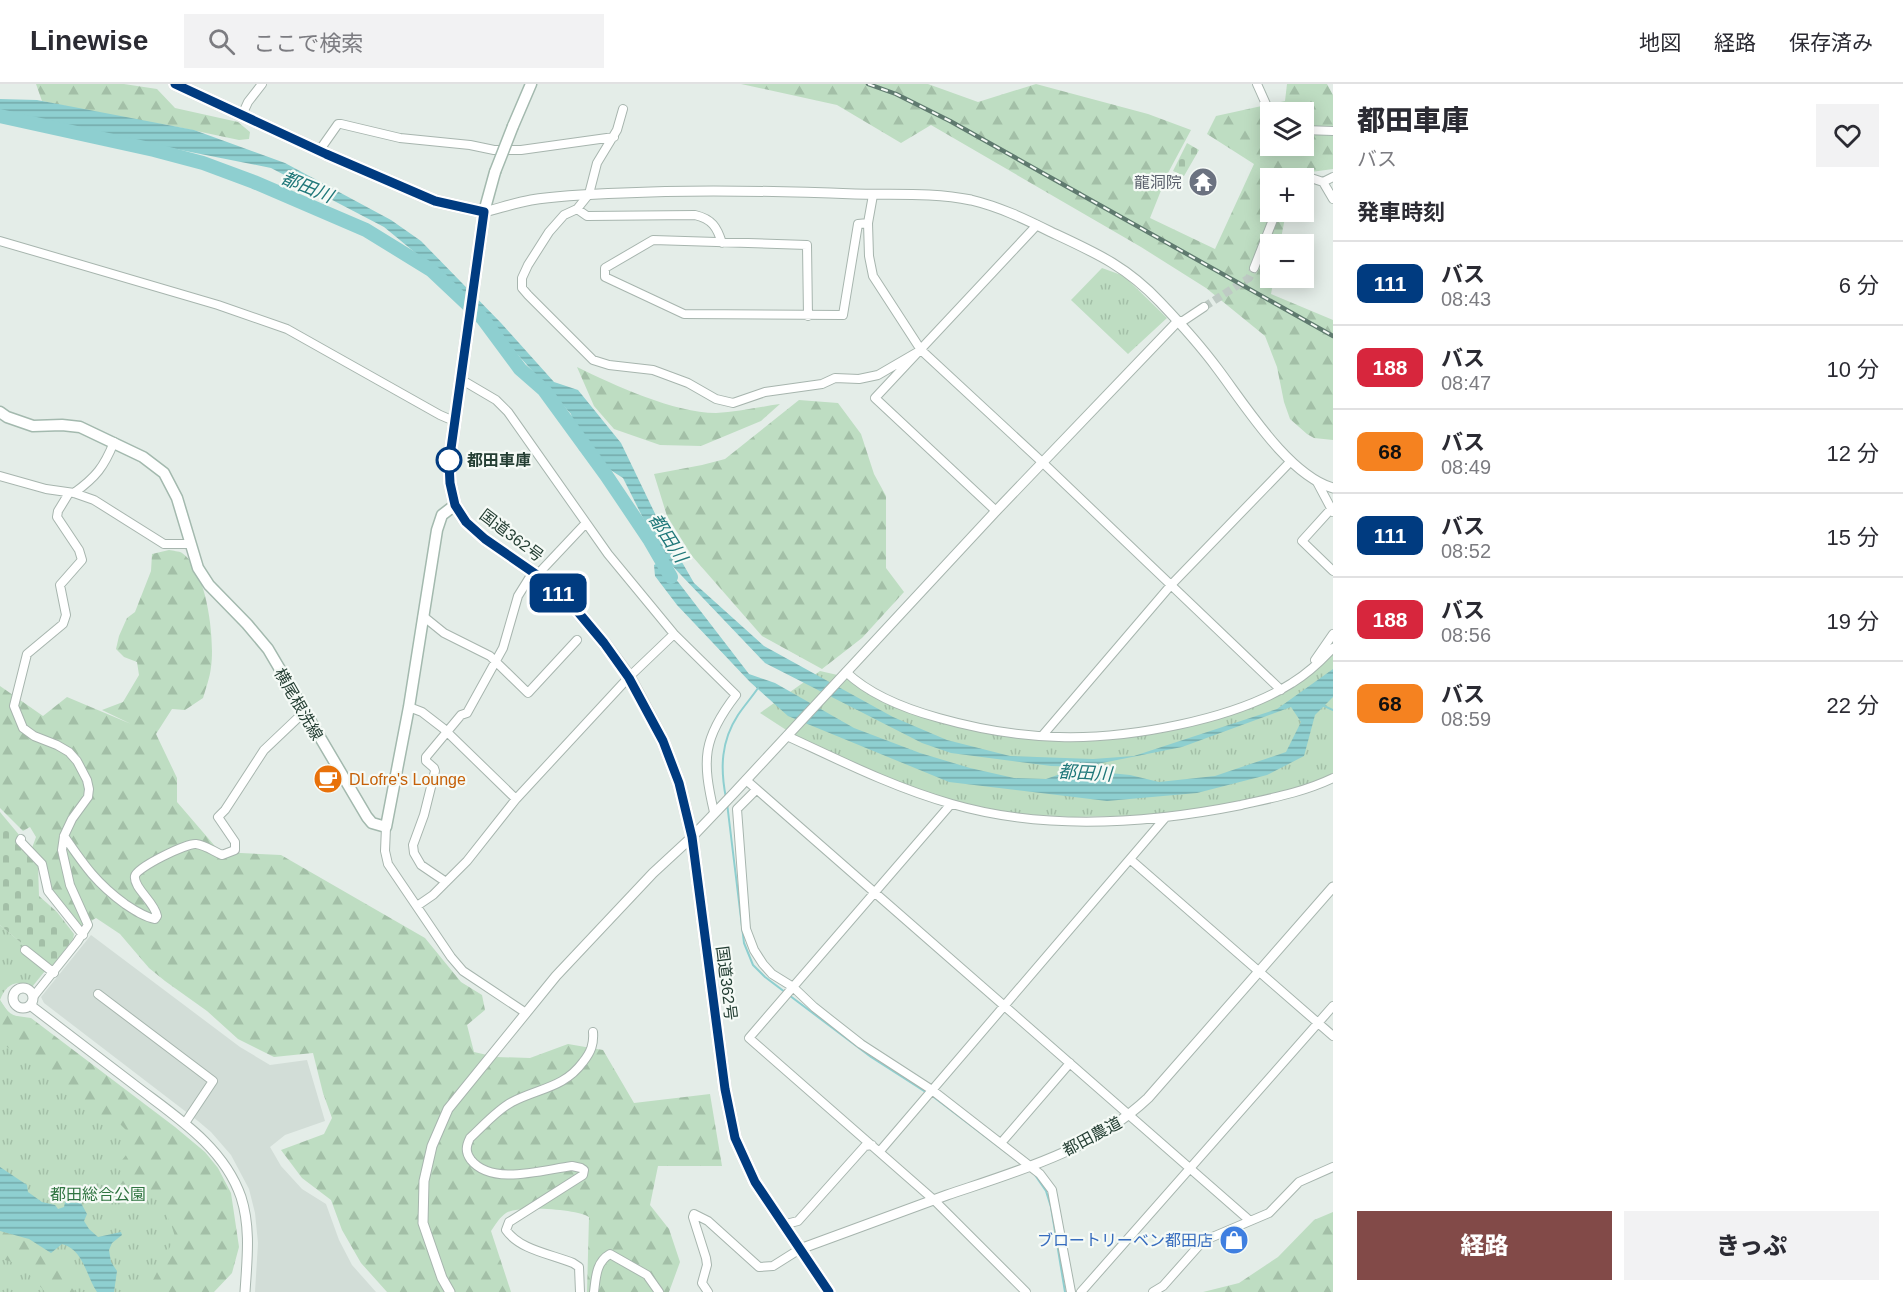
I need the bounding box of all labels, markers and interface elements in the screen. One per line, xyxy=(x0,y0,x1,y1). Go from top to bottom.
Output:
search box xyxy=(184,14,604,68)
text: Linewise xyxy=(30,25,148,56)
icon: search xyxy=(205,25,238,58)
text: ここで検索 xyxy=(253,31,363,56)
text: 地図 xyxy=(1639,31,1681,54)
text: 経路 xyxy=(1714,31,1756,54)
text: 保存済み xyxy=(1789,31,1873,54)
map controls xyxy=(1260,102,1314,288)
button: layers xyxy=(1260,102,1314,156)
button: heart xyxy=(1816,104,1879,167)
text: 都田車庫 xyxy=(1357,105,1469,136)
text: バス xyxy=(1357,148,1397,170)
temple icon: 龍洞院 xyxy=(1187,166,1219,198)
water label: 都田川 xyxy=(278,168,338,207)
button: + xyxy=(1260,168,1314,222)
place label: 龍洞院 xyxy=(1134,174,1182,191)
text: 発車時刻 xyxy=(1357,200,1445,225)
button: − xyxy=(1260,234,1314,288)
text: バス xyxy=(1441,262,1485,287)
text: 111 xyxy=(1374,272,1406,295)
text: 6 分 xyxy=(1839,273,1879,298)
text: 08:43 xyxy=(1441,288,1491,310)
text: バス xyxy=(1441,346,1485,371)
text: 188 xyxy=(1372,356,1408,379)
text: 10 分 xyxy=(1826,357,1879,382)
text: 08:47 xyxy=(1441,372,1491,394)
text: バス xyxy=(1441,430,1485,455)
text: 68 xyxy=(1378,440,1402,463)
text: 12 分 xyxy=(1826,441,1879,466)
marker: 都田車庫 xyxy=(436,447,462,473)
place label: 都田車庫 xyxy=(467,452,531,469)
text: 08:49 xyxy=(1441,456,1491,478)
street label: 国道362号 xyxy=(477,506,547,565)
water label: 都田川 xyxy=(645,510,692,568)
text: バス xyxy=(1441,514,1485,539)
text: 111 xyxy=(1374,524,1406,547)
text: 15 分 xyxy=(1826,525,1879,550)
text: 08:52 xyxy=(1441,540,1491,562)
line badge: 111 xyxy=(524,574,592,612)
text: 111 xyxy=(542,582,574,605)
text: バス xyxy=(1441,598,1485,623)
text: 188 xyxy=(1372,608,1408,631)
text: 19 分 xyxy=(1826,609,1879,634)
text: 08:56 xyxy=(1441,624,1491,646)
street label: 横尾根洗線 xyxy=(271,665,326,743)
text: バス xyxy=(1441,682,1485,707)
text: 68 xyxy=(1378,692,1402,715)
text: 22 分 xyxy=(1826,693,1879,718)
text: 08:59 xyxy=(1441,708,1491,730)
water label: 都田川 xyxy=(1058,762,1114,785)
cafe icon: DLofre's Lounge xyxy=(312,763,344,795)
place label: DLofre's Lounge xyxy=(349,771,466,788)
street label: 国道362号 xyxy=(714,945,739,1021)
street label: 都田農道 xyxy=(1060,1114,1124,1159)
park label: 都田総合公園 xyxy=(50,1186,146,1203)
button: 経路 xyxy=(1357,1211,1612,1280)
button: きっぷ xyxy=(1624,1211,1879,1280)
shop icon: ブロートリーベン都田店 xyxy=(1218,1224,1250,1256)
place label: ブロートリーベン都田店 xyxy=(1037,1232,1213,1249)

